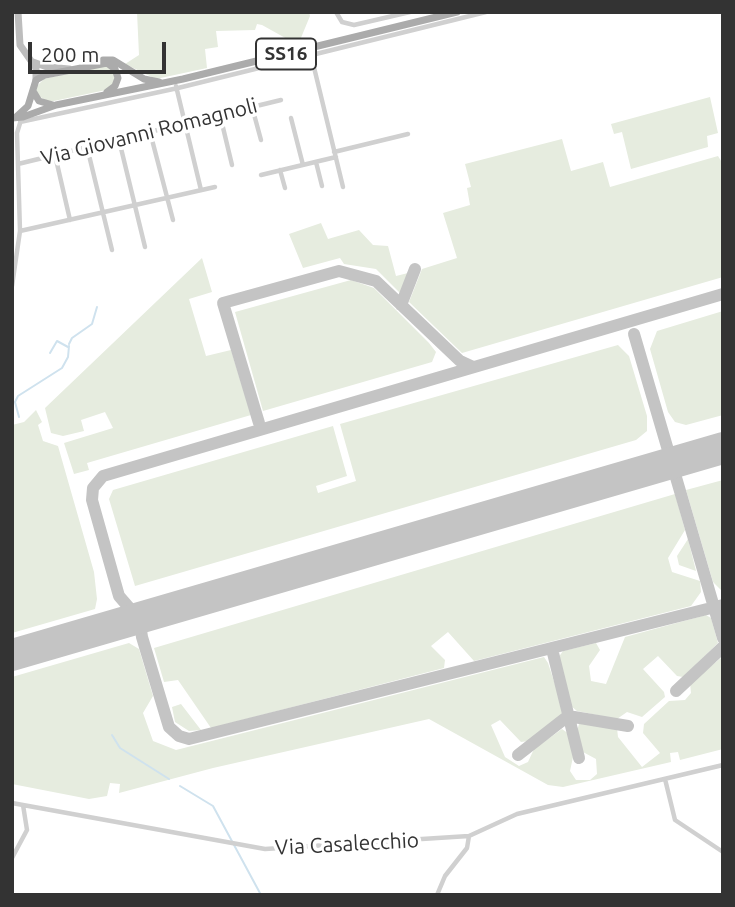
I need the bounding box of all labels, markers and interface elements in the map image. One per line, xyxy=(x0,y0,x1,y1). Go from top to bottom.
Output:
scale bar xyxy=(32,28,170,72)
road number: SS16 xyxy=(256,38,316,70)
text: 200 m xyxy=(41,42,99,66)
street label: Via Giovanni Romagnoli xyxy=(38,93,260,171)
street label: Via Casalecchio xyxy=(274,828,420,860)

